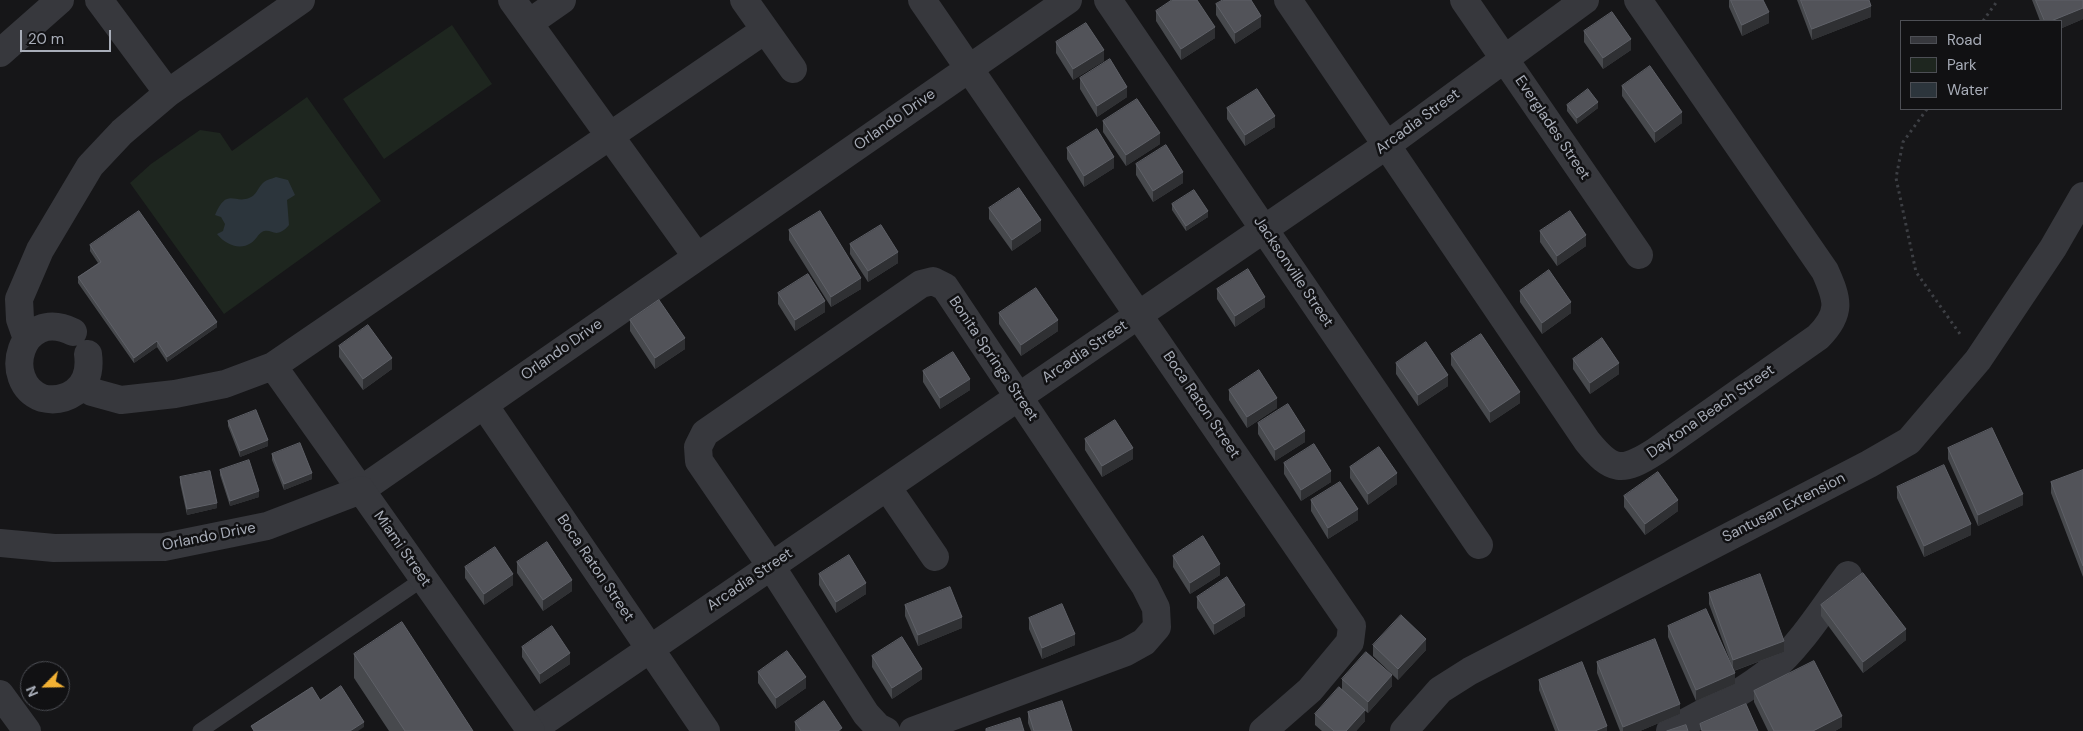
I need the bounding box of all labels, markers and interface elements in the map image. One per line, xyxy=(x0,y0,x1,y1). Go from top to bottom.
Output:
scale bar xyxy=(22,20,114,52)
legend xyxy=(1900,20,2063,110)
text: 20 m xyxy=(28,29,64,49)
text: Road xyxy=(1947,30,1982,50)
text: Park xyxy=(1947,55,1977,75)
street label: Everglades Street xyxy=(1511,73,1593,183)
text: Water xyxy=(1947,80,1988,100)
street label: Orlando Drive xyxy=(851,85,939,155)
street label: Arcadia Street xyxy=(1372,85,1464,159)
street label: Jacksonville Street xyxy=(1249,213,1337,331)
street label: Bonita Springs Street xyxy=(945,293,1041,425)
street label: Orlando Drive xyxy=(518,315,606,385)
street label: Arcadia Street xyxy=(1039,317,1131,387)
street label: Boca Raton Street xyxy=(1159,348,1243,462)
street label: Daytona Beach Street xyxy=(1644,361,1778,463)
street label: Santusan Extension xyxy=(1720,469,1848,547)
street label: Miami Street xyxy=(369,508,435,590)
street label: Boca Raton Street xyxy=(553,511,637,625)
street label: Orlando Drive xyxy=(161,519,257,555)
street label: Arcadia Street xyxy=(704,545,796,615)
north arrow xyxy=(20,661,70,711)
text: N xyxy=(22,683,42,700)

